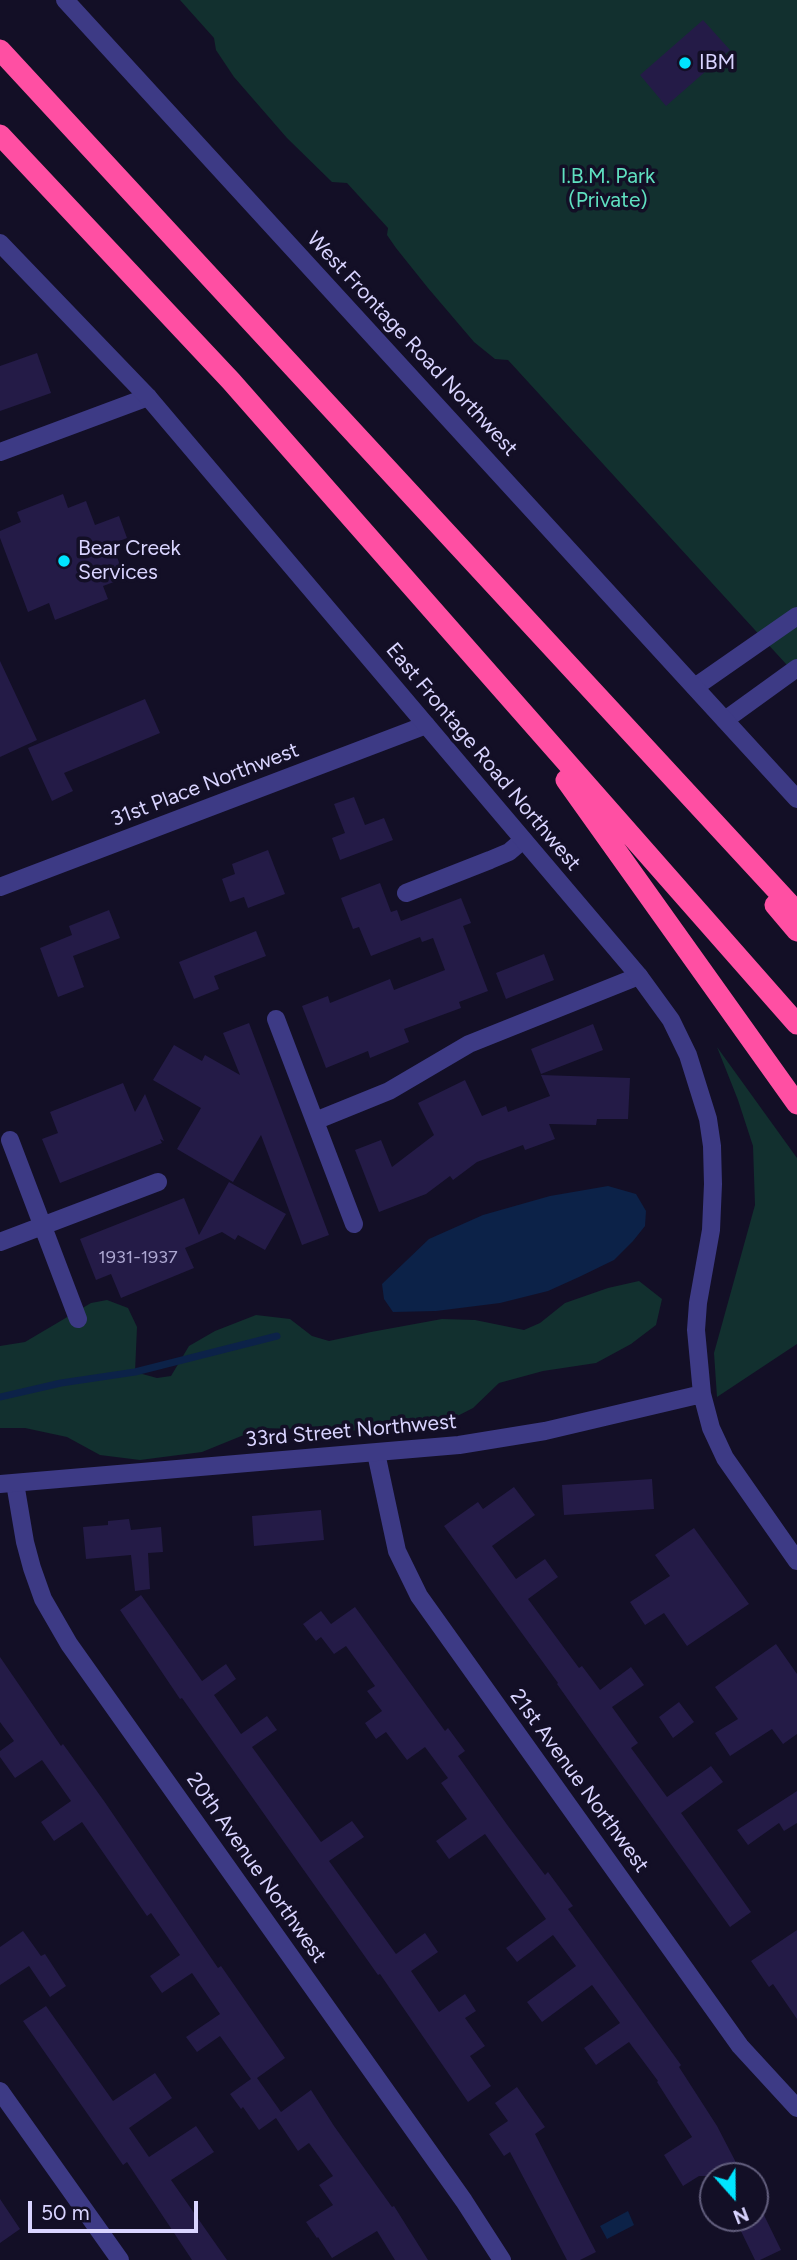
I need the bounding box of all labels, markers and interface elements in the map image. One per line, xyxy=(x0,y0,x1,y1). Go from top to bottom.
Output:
place label: IBM xyxy=(699,50,735,76)
marker: IBM xyxy=(677,55,693,71)
park label: I.B.M. Park (Private) xyxy=(561,164,655,214)
street label: West Frontage Road Northwest xyxy=(301,227,523,461)
place label: Bear Creek Services xyxy=(78,536,181,586)
marker: Bear Creek Services xyxy=(56,553,72,569)
street label: East Frontage Road Northwest xyxy=(380,638,586,876)
street label: 31st Place Northwest xyxy=(108,738,302,832)
house number: 1931-1937 xyxy=(98,1247,178,1269)
street label: 33rd Street Northwest xyxy=(244,1409,458,1453)
street label: 21st Avenue Northwest xyxy=(504,1685,654,1877)
street label: 20th Avenue Northwest xyxy=(181,1768,331,1968)
north arrow xyxy=(699,2162,769,2232)
scale bar xyxy=(32,2186,201,2230)
text: 50 m xyxy=(41,2200,90,2225)
text: N xyxy=(730,2202,752,2229)

